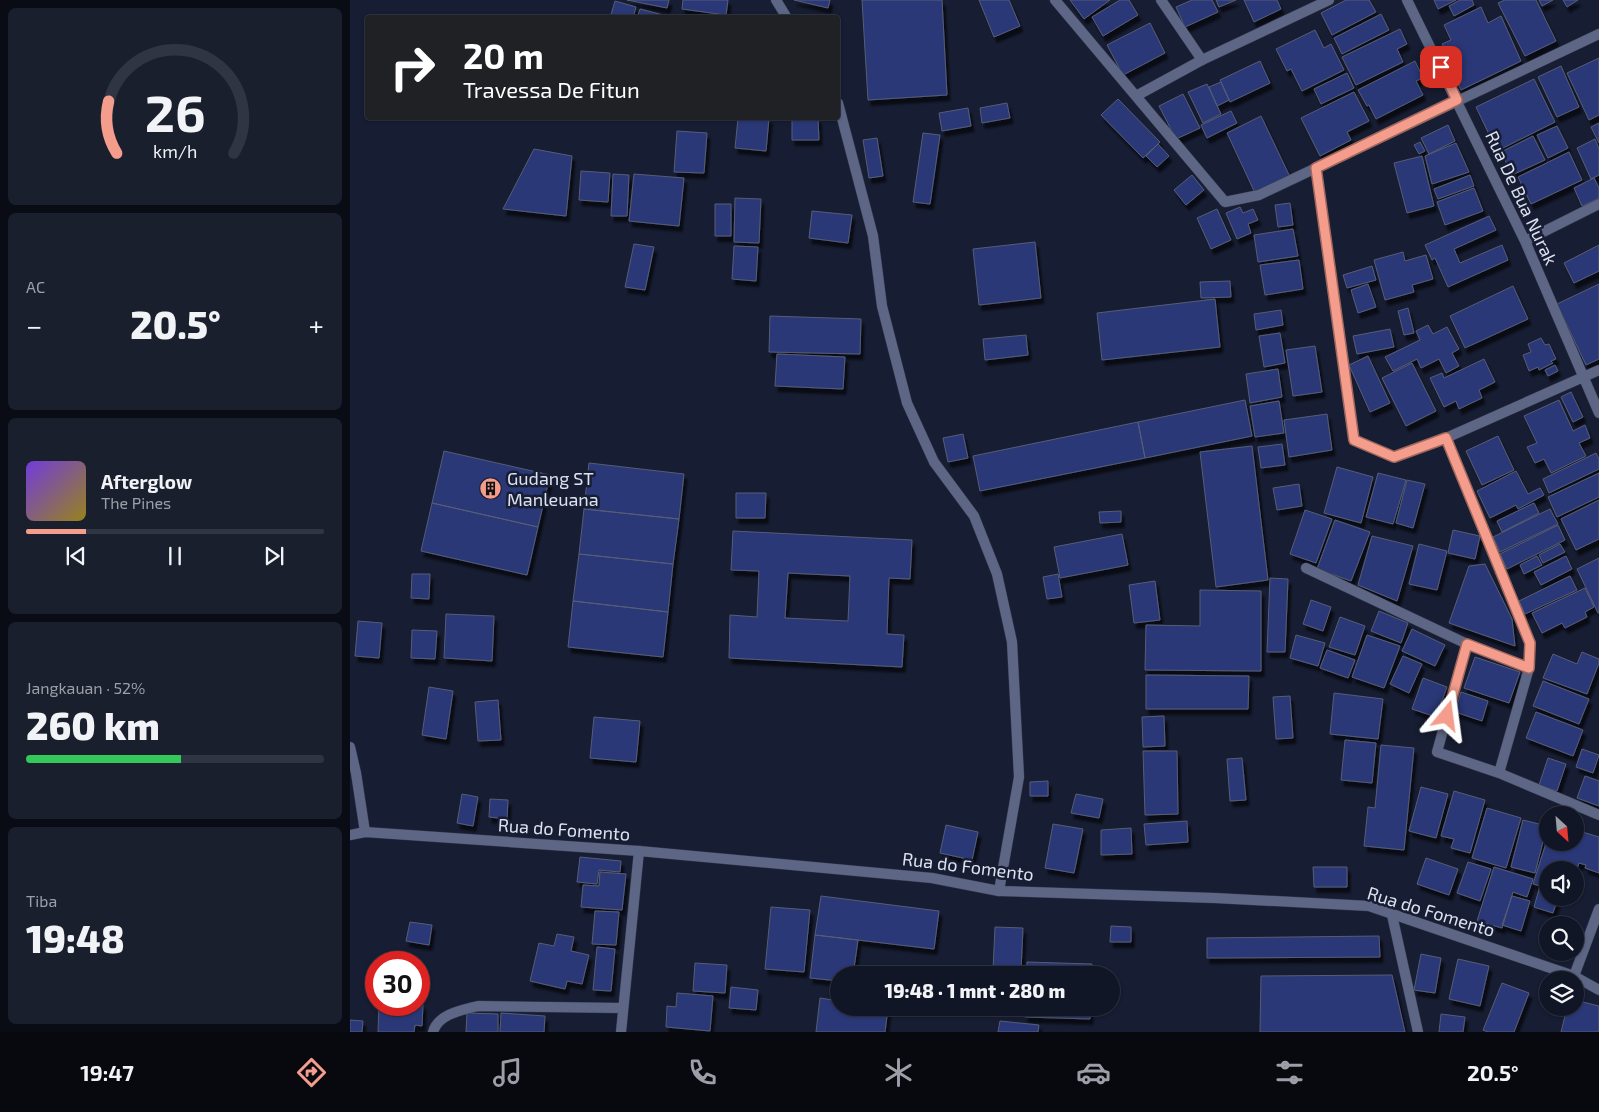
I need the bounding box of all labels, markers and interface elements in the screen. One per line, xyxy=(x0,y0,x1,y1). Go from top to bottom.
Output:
text: 20 m xyxy=(463,34,544,76)
icon: right xyxy=(380,35,445,100)
pin xyxy=(1420,46,1462,88)
icon: arrive xyxy=(1427,53,1455,81)
text: Travessa De Fitun xyxy=(463,76,640,102)
text: 26 xyxy=(145,80,205,142)
street label: Rua De Bua Nurak xyxy=(1481,127,1563,268)
text: km/h xyxy=(153,140,197,162)
text: AC xyxy=(26,277,45,296)
text: 20.5° xyxy=(130,301,221,347)
text: − xyxy=(26,308,42,342)
text: + xyxy=(309,308,324,342)
place label: Gudang ST Manleuana xyxy=(507,467,599,510)
text: Afterglow xyxy=(101,470,192,493)
building icon: Gudang ST Manleuana xyxy=(479,477,503,501)
text: The Pines xyxy=(101,493,171,512)
icon: previous xyxy=(62,542,90,570)
icon: pause xyxy=(161,542,189,570)
icon: next xyxy=(260,542,288,570)
text: Jangkauan · 52% xyxy=(26,678,145,697)
position arrow xyxy=(1420,689,1472,741)
text: 260 km xyxy=(26,702,160,748)
north arrow xyxy=(1539,806,1584,851)
map controls xyxy=(1539,806,1584,1016)
street label: Rua do Fomento xyxy=(497,813,631,845)
street label: Rua do Fomento xyxy=(901,847,1035,885)
button: sound xyxy=(1539,861,1584,906)
street label: Rua do Fomento xyxy=(1365,881,1498,941)
text: Tiba xyxy=(26,891,57,910)
text: 19:48 xyxy=(26,915,125,961)
button: search xyxy=(1539,916,1584,961)
speed limit sign: 30 xyxy=(365,951,430,1016)
button: layers xyxy=(1539,971,1584,1016)
text: 19:48 · 1 mnt · 280 m xyxy=(885,979,1065,1002)
icon: directions xyxy=(294,1055,329,1090)
icon: music xyxy=(490,1055,525,1090)
icon: phone xyxy=(685,1055,720,1090)
icon: climate xyxy=(881,1055,916,1090)
icon: car xyxy=(1076,1055,1111,1090)
icon: filters xyxy=(1272,1055,1307,1090)
text: 19:47 xyxy=(80,1059,134,1085)
text: 20.5° xyxy=(1467,1059,1519,1085)

